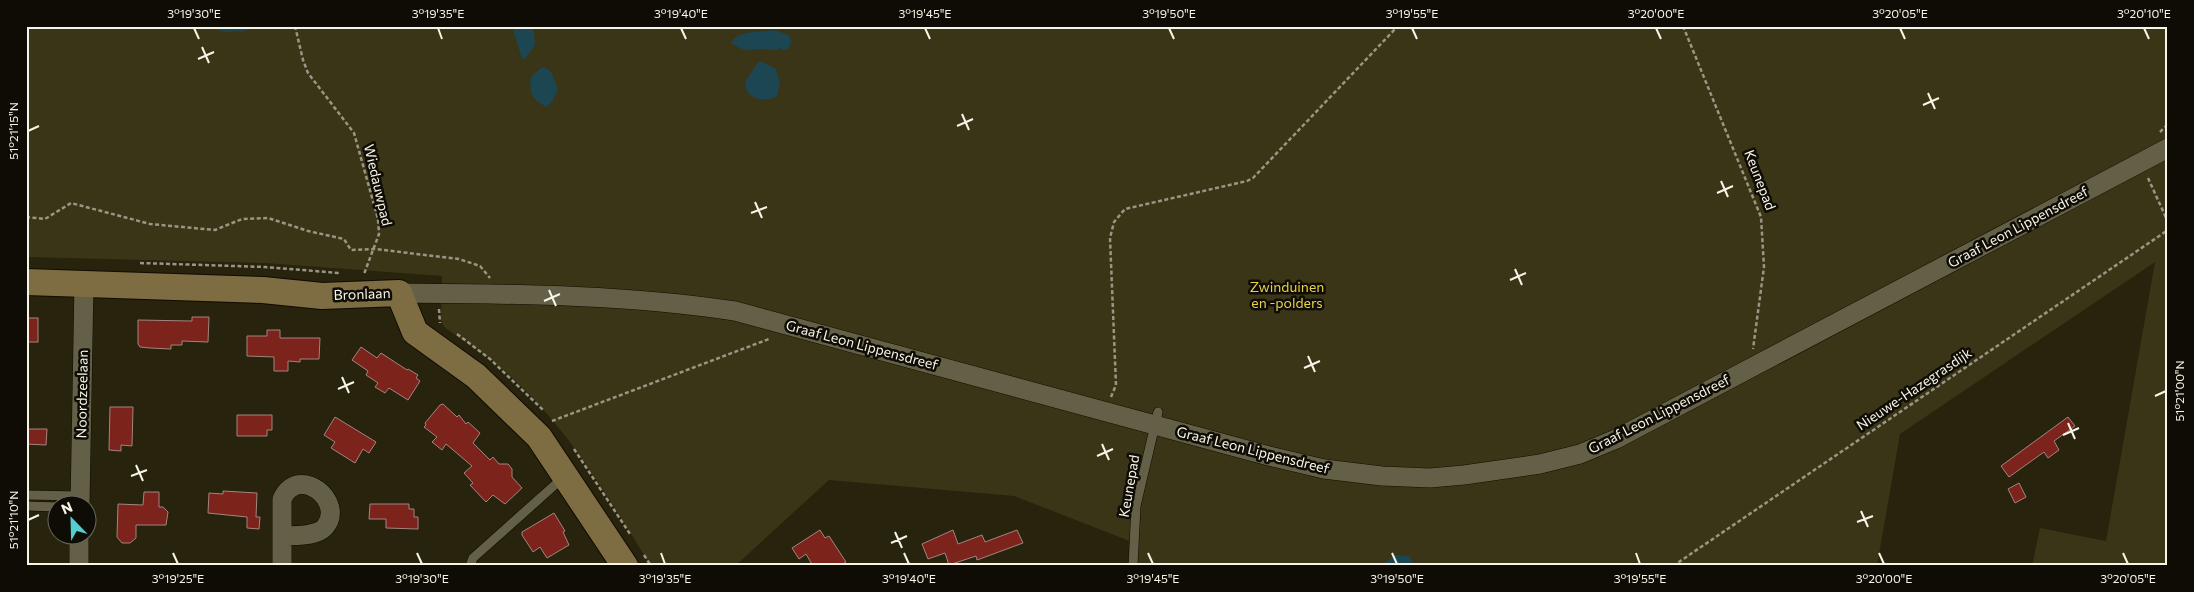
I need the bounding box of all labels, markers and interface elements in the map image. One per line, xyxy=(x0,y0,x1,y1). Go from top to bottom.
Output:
text: 3°19'30"E xyxy=(167,6,221,20)
text: 3°19'35"E xyxy=(412,6,464,20)
text: 3°19'40"E xyxy=(654,6,708,20)
text: 3°19'45"E xyxy=(899,6,951,20)
text: 3°19'50"E xyxy=(1142,6,1196,20)
text: 3°19'55"E xyxy=(1386,6,1438,20)
text: 3°20'00"E xyxy=(1628,6,1684,20)
text: 3°20'05"E xyxy=(1872,6,1928,20)
text: 3°20'10"E xyxy=(2117,6,2171,20)
text: 51°21'15"N xyxy=(6,102,20,160)
street label: Wiedauwpad xyxy=(361,142,396,227)
street label: Keunepad xyxy=(1741,147,1780,212)
street label: Graaf Leon Lippensdreef xyxy=(1945,182,2091,271)
park label: Zwinduinen en -polders xyxy=(1250,278,1324,311)
street label: Bronlaan xyxy=(333,284,391,303)
street label: Graaf Leon Lippensdreef xyxy=(784,316,940,373)
street label: Nieuwe-Hazegrasdijk xyxy=(1853,343,1975,433)
street label: Noordzeelaan xyxy=(72,350,91,438)
text: 51°21'00"N xyxy=(2172,360,2186,422)
street label: Graaf Leon Lippensdreef xyxy=(1585,370,1733,457)
street label: Graaf Leon Lippensdreef xyxy=(1175,422,1332,477)
street label: Keunepad xyxy=(1115,453,1142,519)
text: 51°21'10"N xyxy=(6,491,20,549)
north arrow xyxy=(48,494,98,544)
text: N xyxy=(59,498,75,517)
text: 3°19'25"E xyxy=(152,571,204,585)
text: 3°19'30"E xyxy=(395,571,449,585)
text: 3°19'35"E xyxy=(639,571,691,585)
text: 3°19'40"E xyxy=(882,571,936,585)
text: 3°19'45"E xyxy=(1127,571,1179,585)
text: 3°19'50"E xyxy=(1370,571,1424,585)
text: 3°19'55"E xyxy=(1614,571,1666,585)
text: 3°20'00"E xyxy=(1856,571,1912,585)
text: 3°20'05"E xyxy=(2100,571,2156,585)

